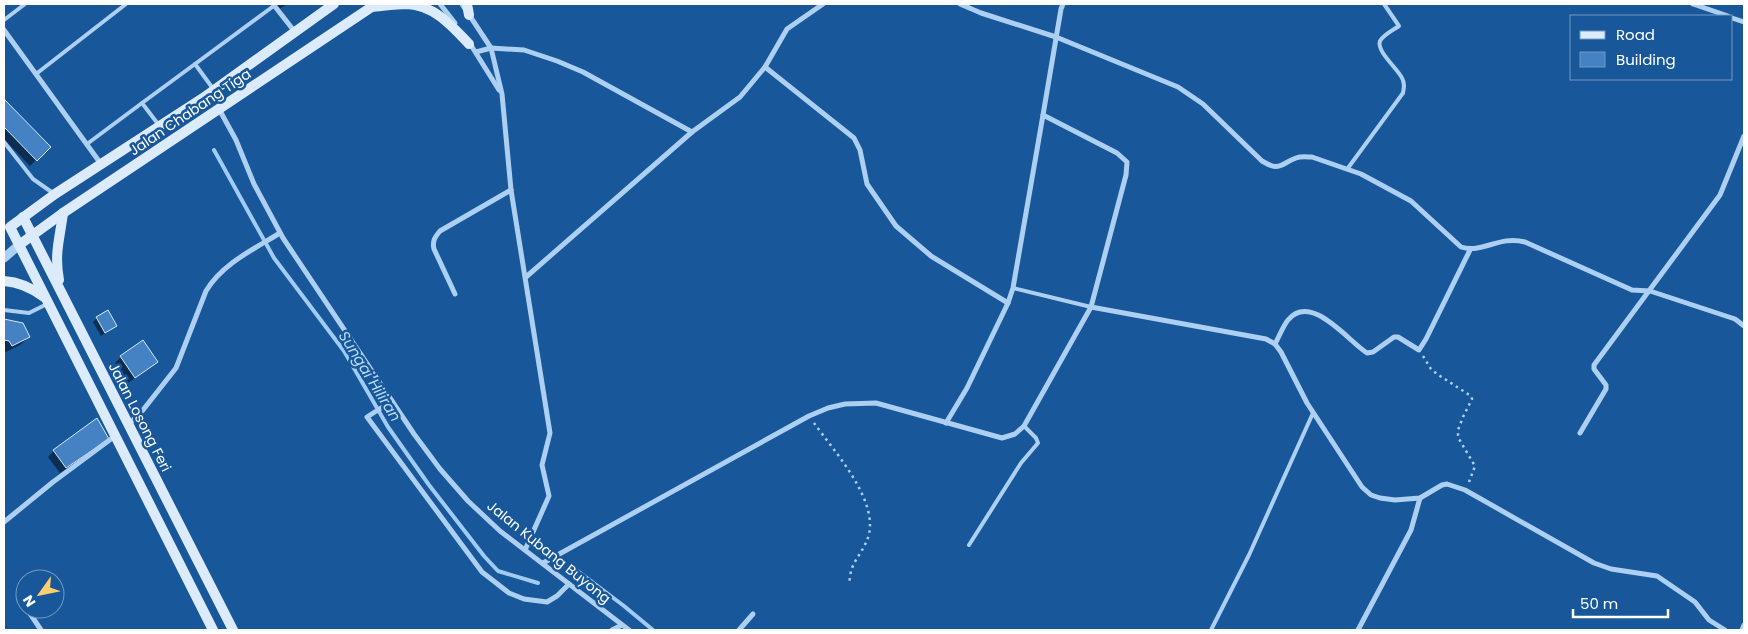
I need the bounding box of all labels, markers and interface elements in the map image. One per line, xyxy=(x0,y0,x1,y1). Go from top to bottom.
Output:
legend xyxy=(1570,15,1733,80)
text: Road xyxy=(1616,24,1655,45)
text: Building xyxy=(1616,49,1676,70)
street label: Jalan Chabang Tiga xyxy=(125,64,255,160)
water label: Sungai Hiliran xyxy=(334,327,406,425)
street label: Jalan Losong Feri xyxy=(104,359,176,475)
street label: Jalan Kubang Buyong xyxy=(483,496,615,608)
north arrow xyxy=(15,569,65,619)
scale bar xyxy=(1573,586,1668,618)
text: N xyxy=(18,591,40,611)
text: 50 m xyxy=(1580,593,1618,614)

